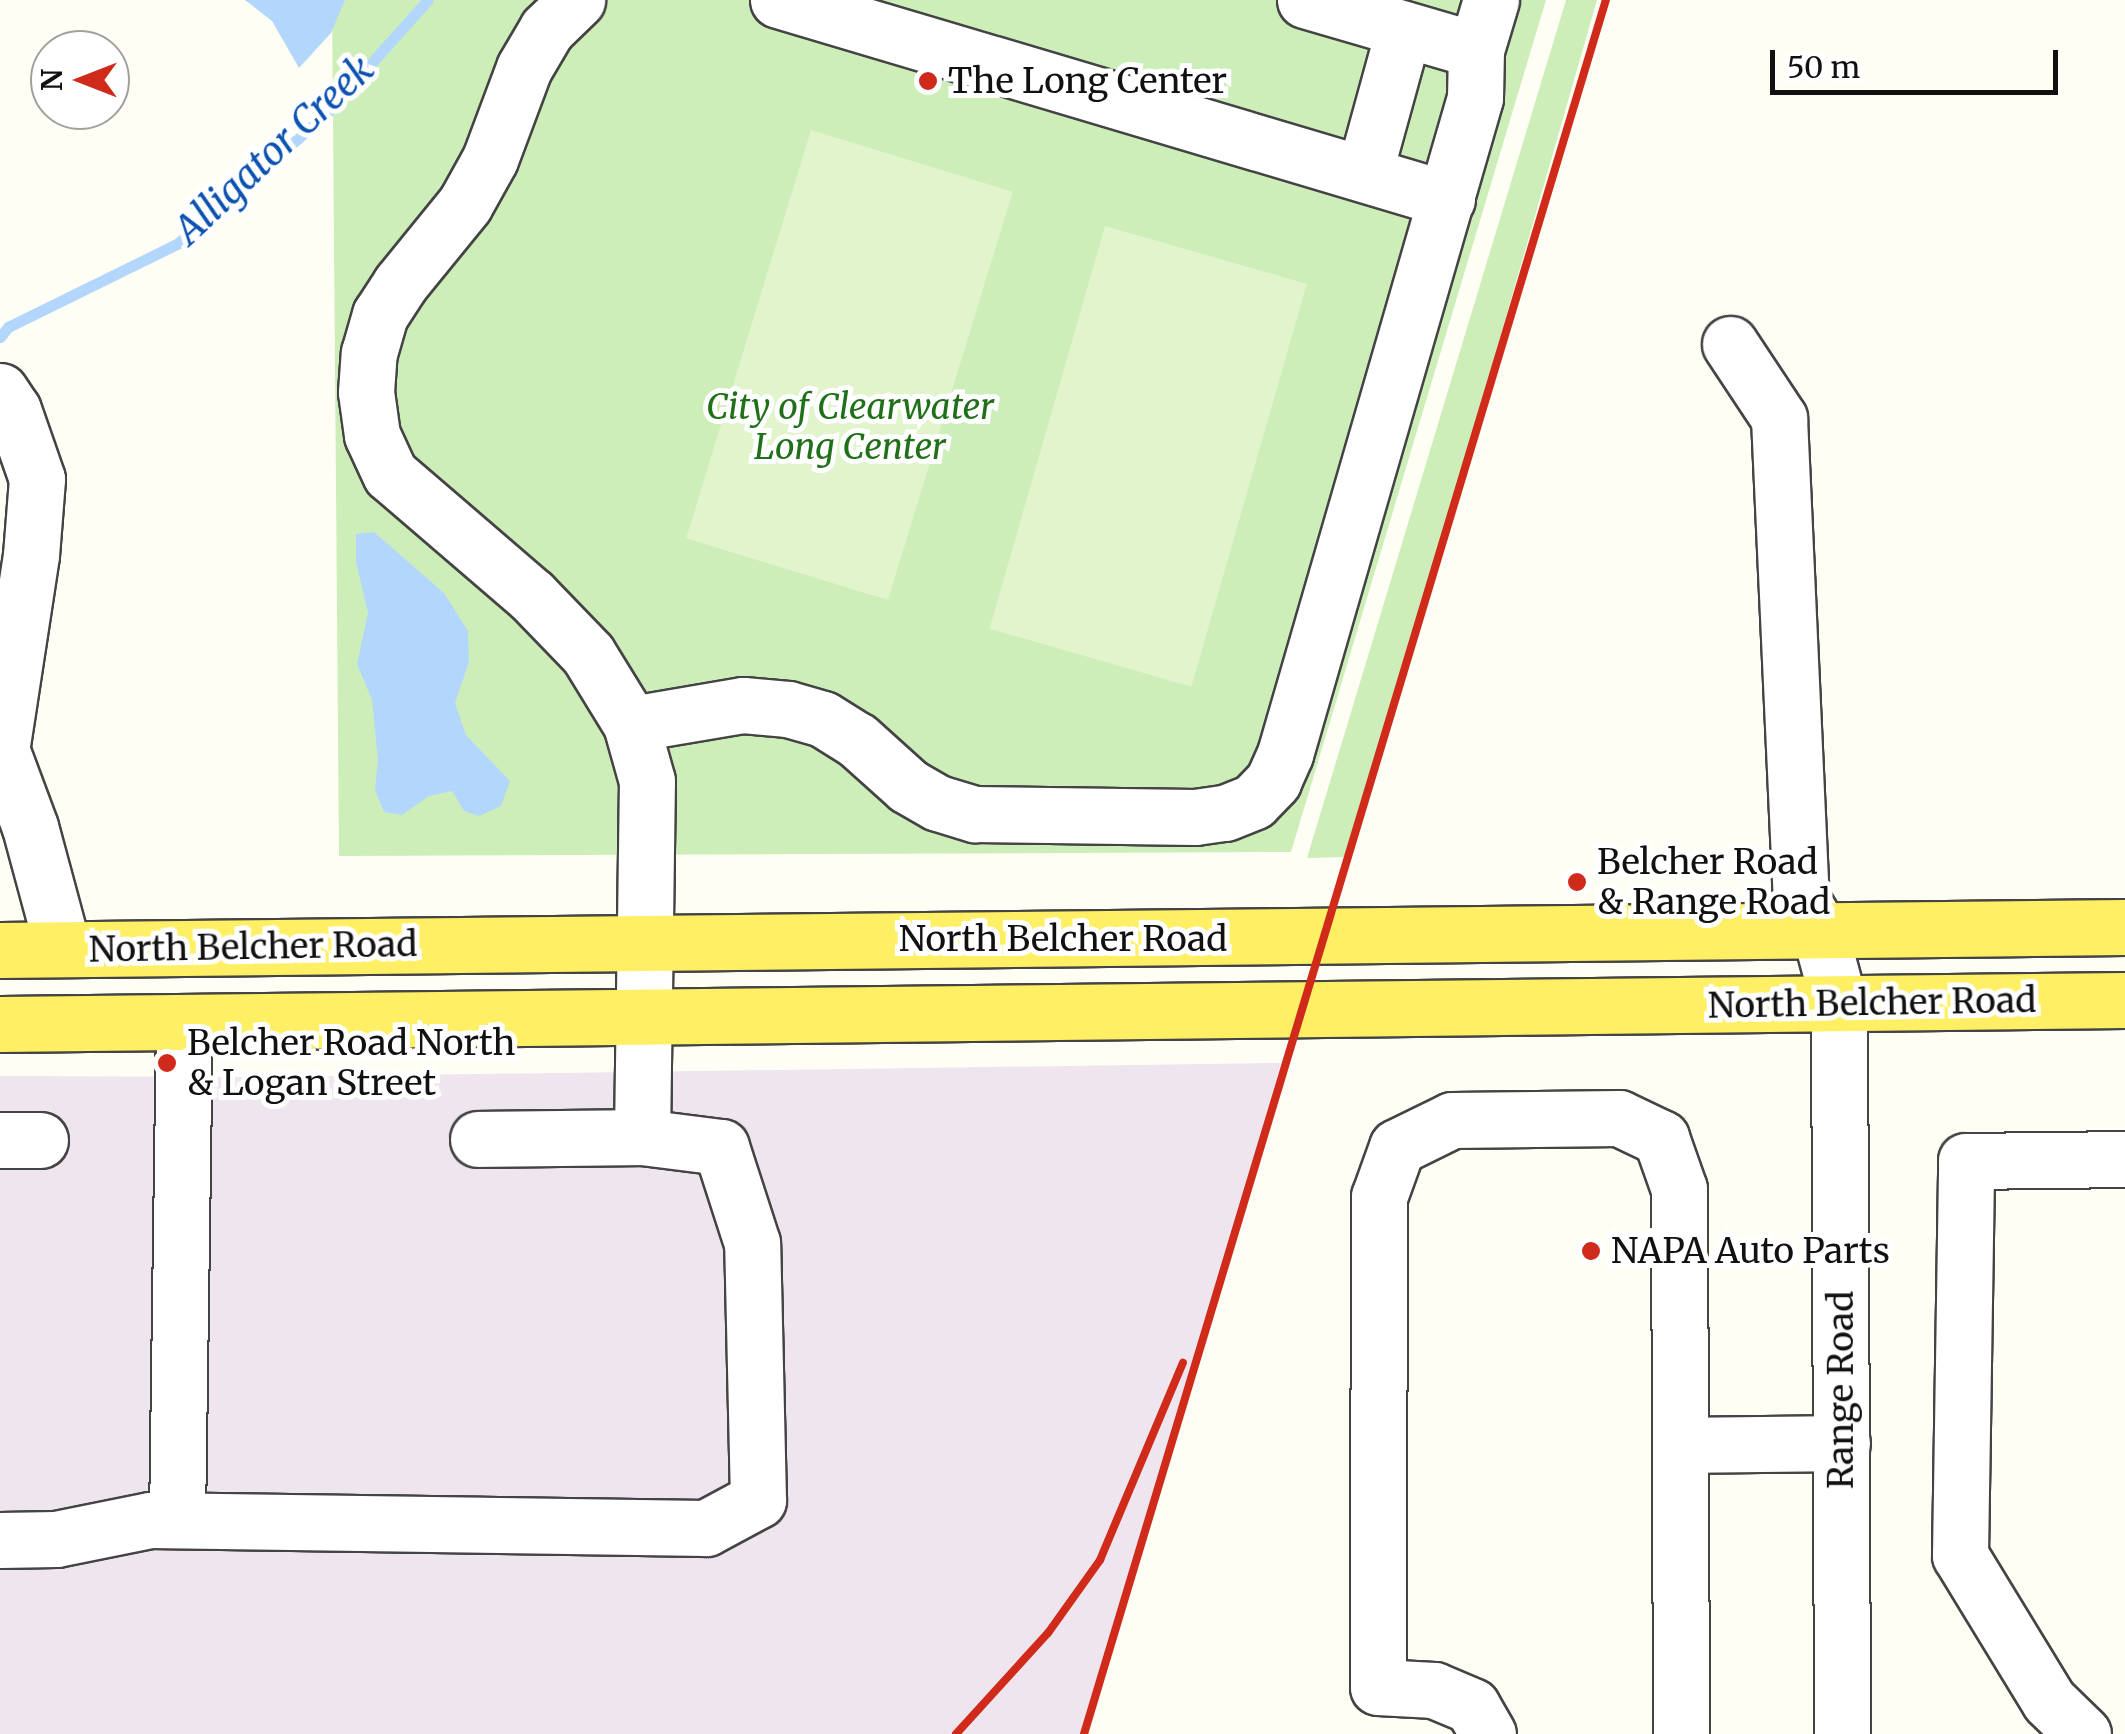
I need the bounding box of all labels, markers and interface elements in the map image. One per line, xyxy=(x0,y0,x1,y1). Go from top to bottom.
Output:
north arrow xyxy=(30,30,130,130)
scale bar xyxy=(1775,30,2062,92)
water label: Alligator Creek xyxy=(165,47,383,253)
text: 50 m xyxy=(1787,48,1860,86)
place label: The Long Center xyxy=(948,60,1227,102)
text: N xyxy=(34,69,70,91)
marker: The Long Center xyxy=(917,70,939,92)
park label: City of Clearwater Long Center xyxy=(706,386,994,468)
place label: Belcher Road & Range Road xyxy=(1597,841,1830,923)
marker: Belcher Road & Range Road xyxy=(1566,871,1588,893)
street label: North Belcher Road xyxy=(899,918,1227,960)
street label: North Belcher Road xyxy=(88,923,418,971)
street label: North Belcher Road xyxy=(1707,979,2037,1027)
place label: Belcher Road North & Logan Street xyxy=(187,1022,516,1104)
marker: Belcher Road North & Logan Street xyxy=(156,1052,178,1074)
place label: NAPA Auto Parts xyxy=(1611,1230,1890,1272)
marker: NAPA Auto Parts xyxy=(1580,1240,1602,1262)
street label: Range Road xyxy=(1820,1291,1862,1489)

